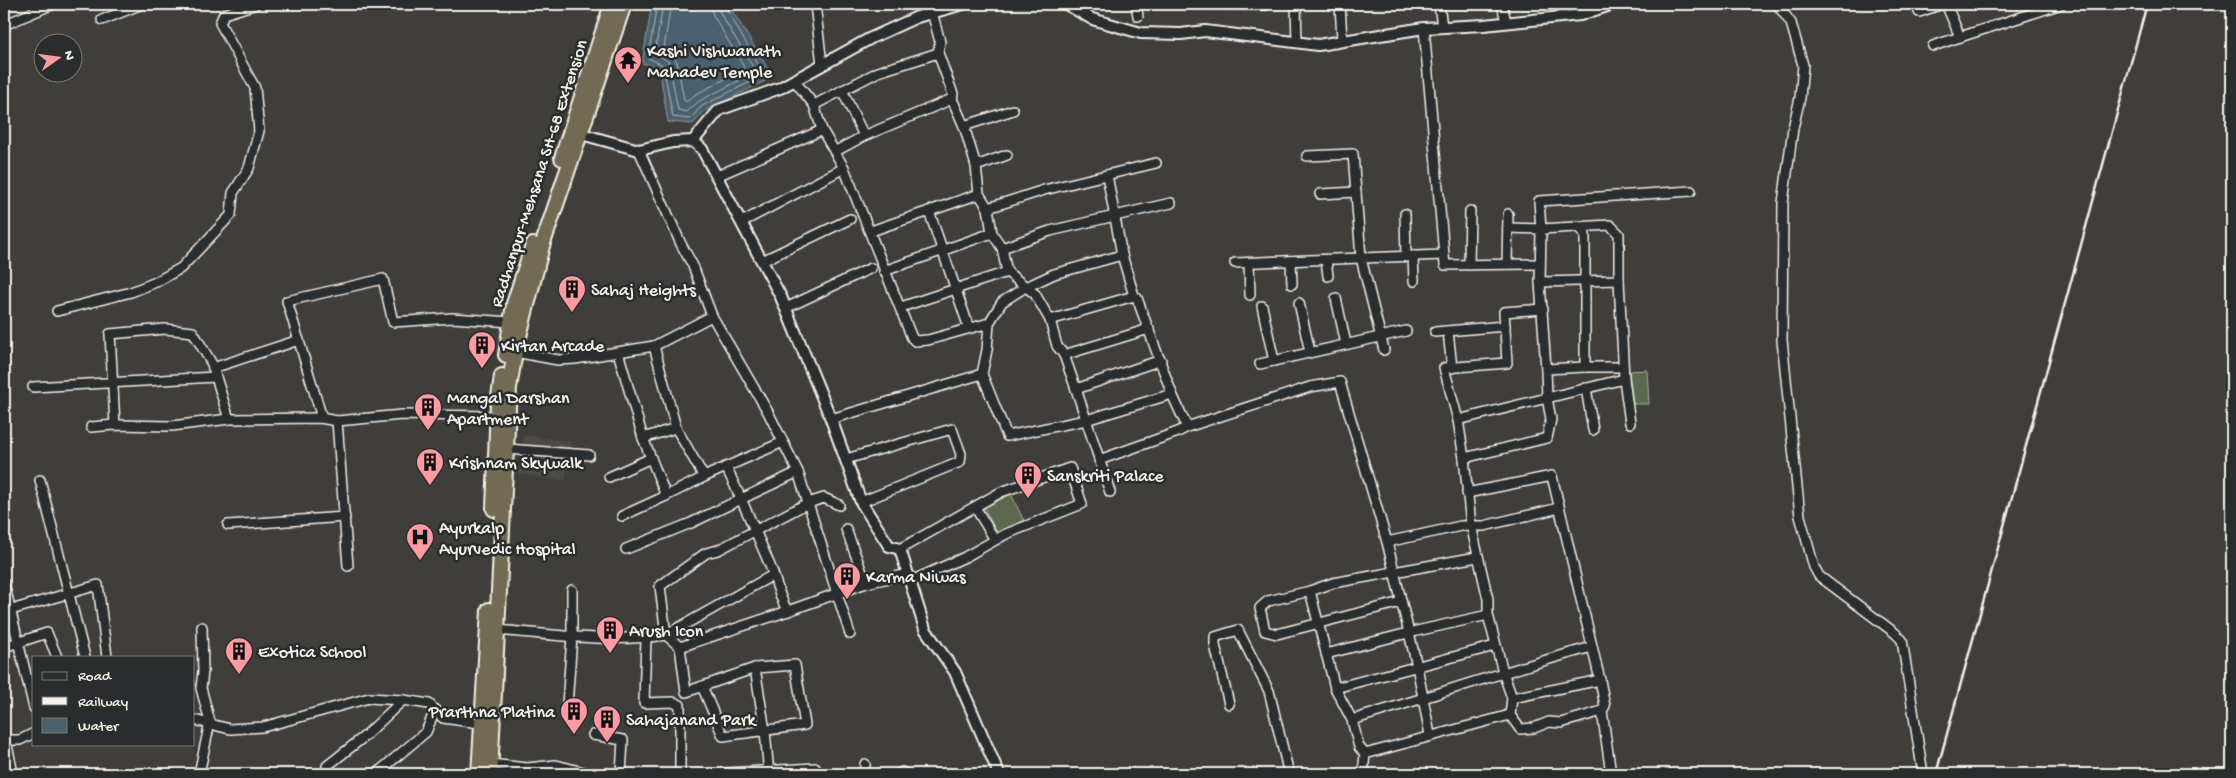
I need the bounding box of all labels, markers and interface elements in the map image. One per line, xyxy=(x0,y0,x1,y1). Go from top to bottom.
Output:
north arrow xyxy=(32,32,82,82)
street label: Radhanpur-Mehsana SH-68 Extension xyxy=(487,37,594,310)
place label: Kashi Vishwanath Mahadev Temple xyxy=(647,42,781,84)
temple icon: Kashi Vishwanath Mahadev Temple xyxy=(613,45,643,84)
text: N xyxy=(59,49,78,62)
building icon: Sahaj Heights xyxy=(557,274,587,313)
place label: Sahaj Heights xyxy=(591,281,697,302)
building icon: Kirtan Arcade xyxy=(467,330,497,369)
place label: Kirtan Arcade xyxy=(501,337,605,358)
place label: Mangal Darshan Apartment xyxy=(447,389,570,431)
building icon: Mangal Darshan Apartment xyxy=(413,392,443,431)
building icon: Krishnam Skywalk xyxy=(415,447,445,486)
place label: Krishnam Skywalk xyxy=(449,454,584,475)
building icon: Sanskriti Palace xyxy=(1013,460,1043,499)
place label: Sanskriti Palace xyxy=(1047,467,1164,488)
place label: Ayurkalp Ayurvedic Hospital xyxy=(439,519,576,561)
hospital icon: Ayurkalp Ayurvedic Hospital xyxy=(405,522,435,561)
building icon: Karma Niwas xyxy=(832,561,862,600)
place label: Karma Niwas xyxy=(866,568,967,589)
building icon: Arush Icon xyxy=(595,615,625,654)
place label: Arush Icon xyxy=(629,622,704,643)
building icon: Exotica School xyxy=(224,636,254,675)
place label: Exotica School xyxy=(258,643,366,664)
legend xyxy=(32,656,195,746)
text: Road xyxy=(78,668,112,686)
text: Railway xyxy=(78,694,129,712)
building icon: Prarthna Platina xyxy=(559,696,589,735)
place label: Prarthna Platina xyxy=(428,703,556,724)
building icon: Sahajanand Park xyxy=(592,704,622,743)
place label: Sahajanand Park xyxy=(626,711,757,732)
text: Water xyxy=(78,718,120,736)

